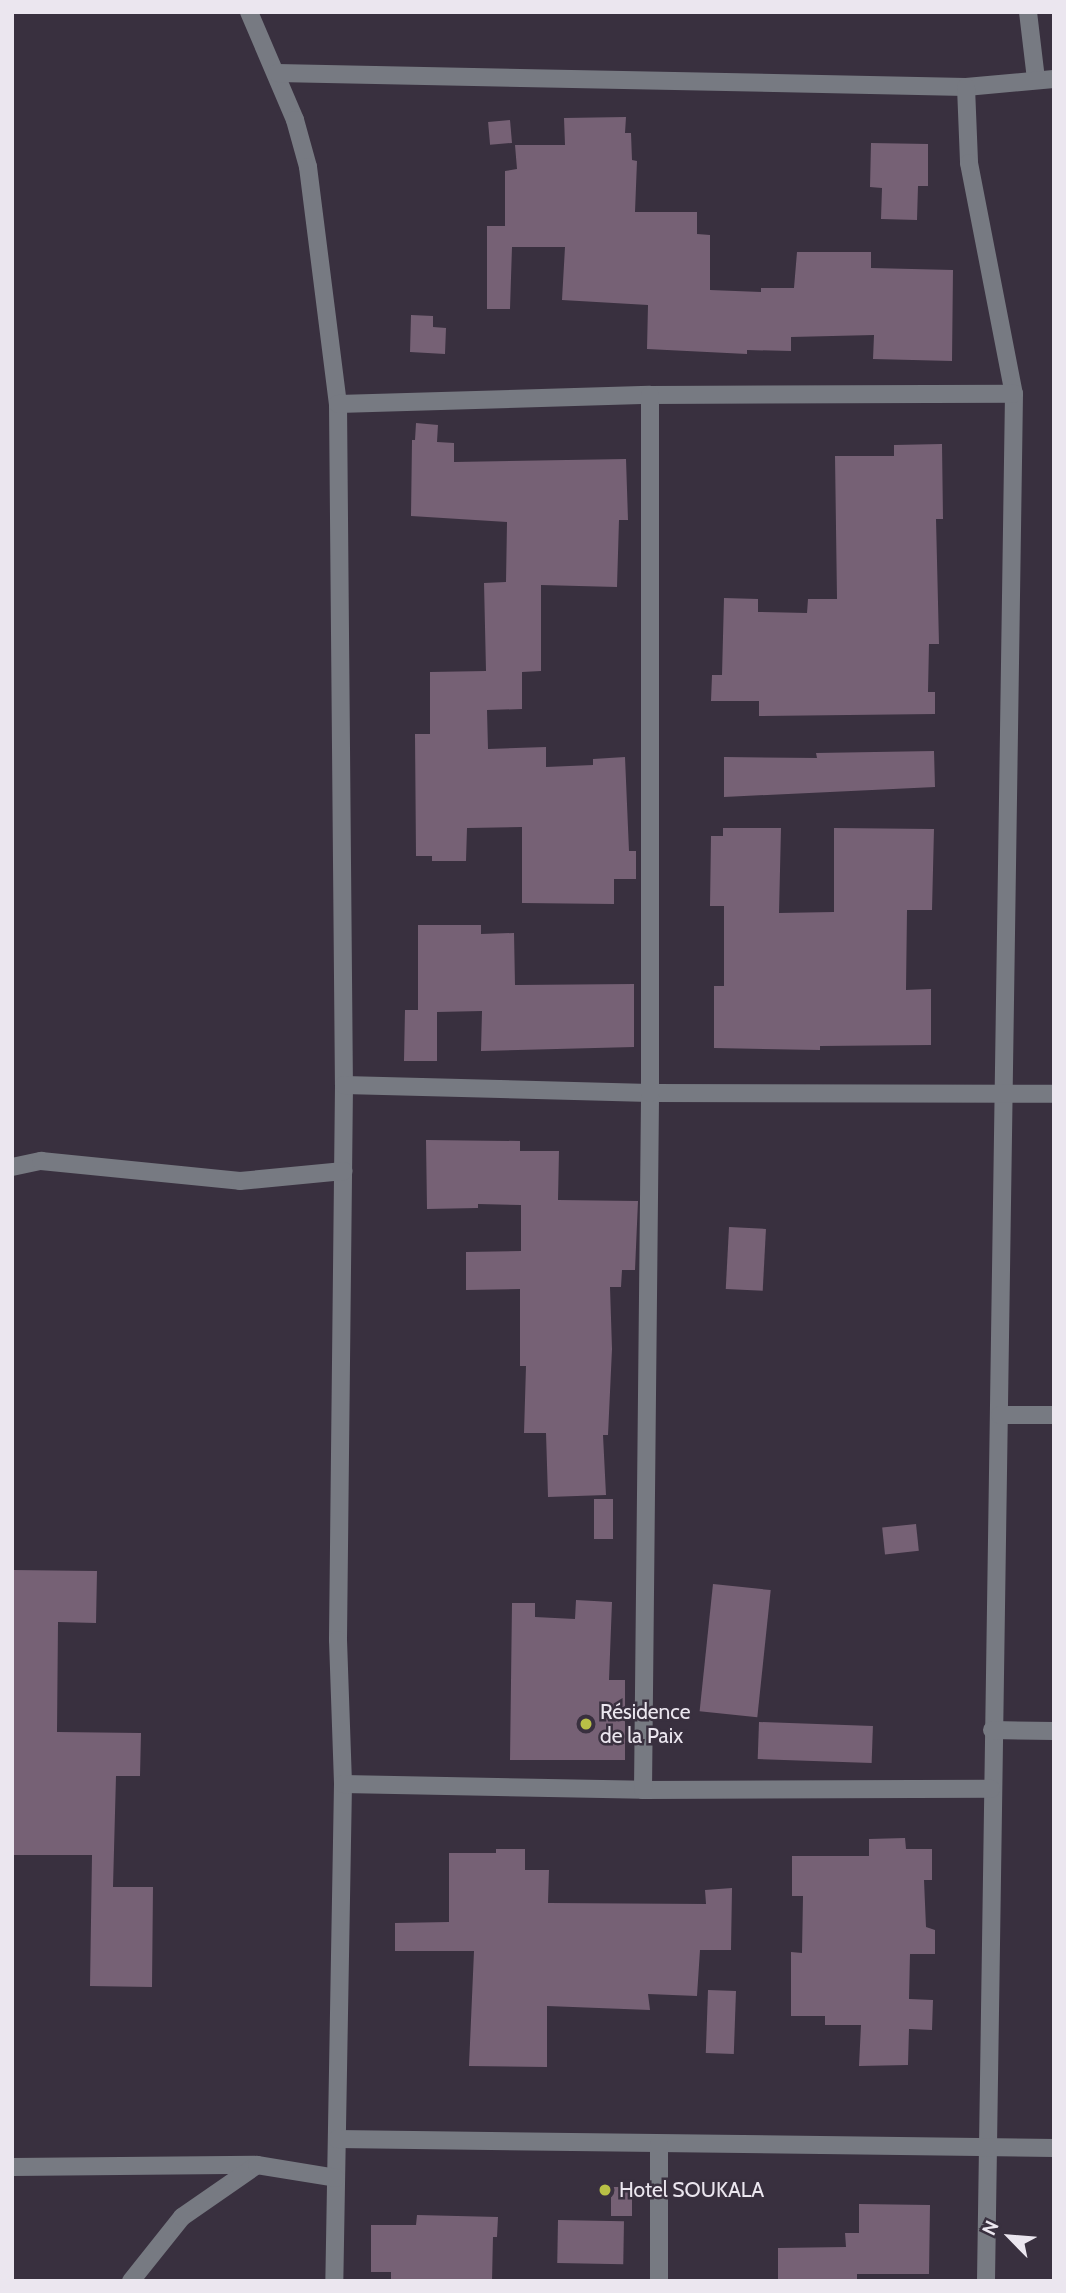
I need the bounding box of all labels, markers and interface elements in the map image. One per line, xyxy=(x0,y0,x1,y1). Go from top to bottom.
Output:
place label: Résidence de la Paix xyxy=(600,1699,690,1749)
marker: Résidence de la Paix xyxy=(578,1716,594,1732)
place label: Hotel SOUKALA xyxy=(619,2177,764,2203)
marker: Hotel SOUKALA xyxy=(597,2182,613,2198)
north arrow xyxy=(975,2202,1045,2272)
text: N xyxy=(977,2217,1004,2239)

